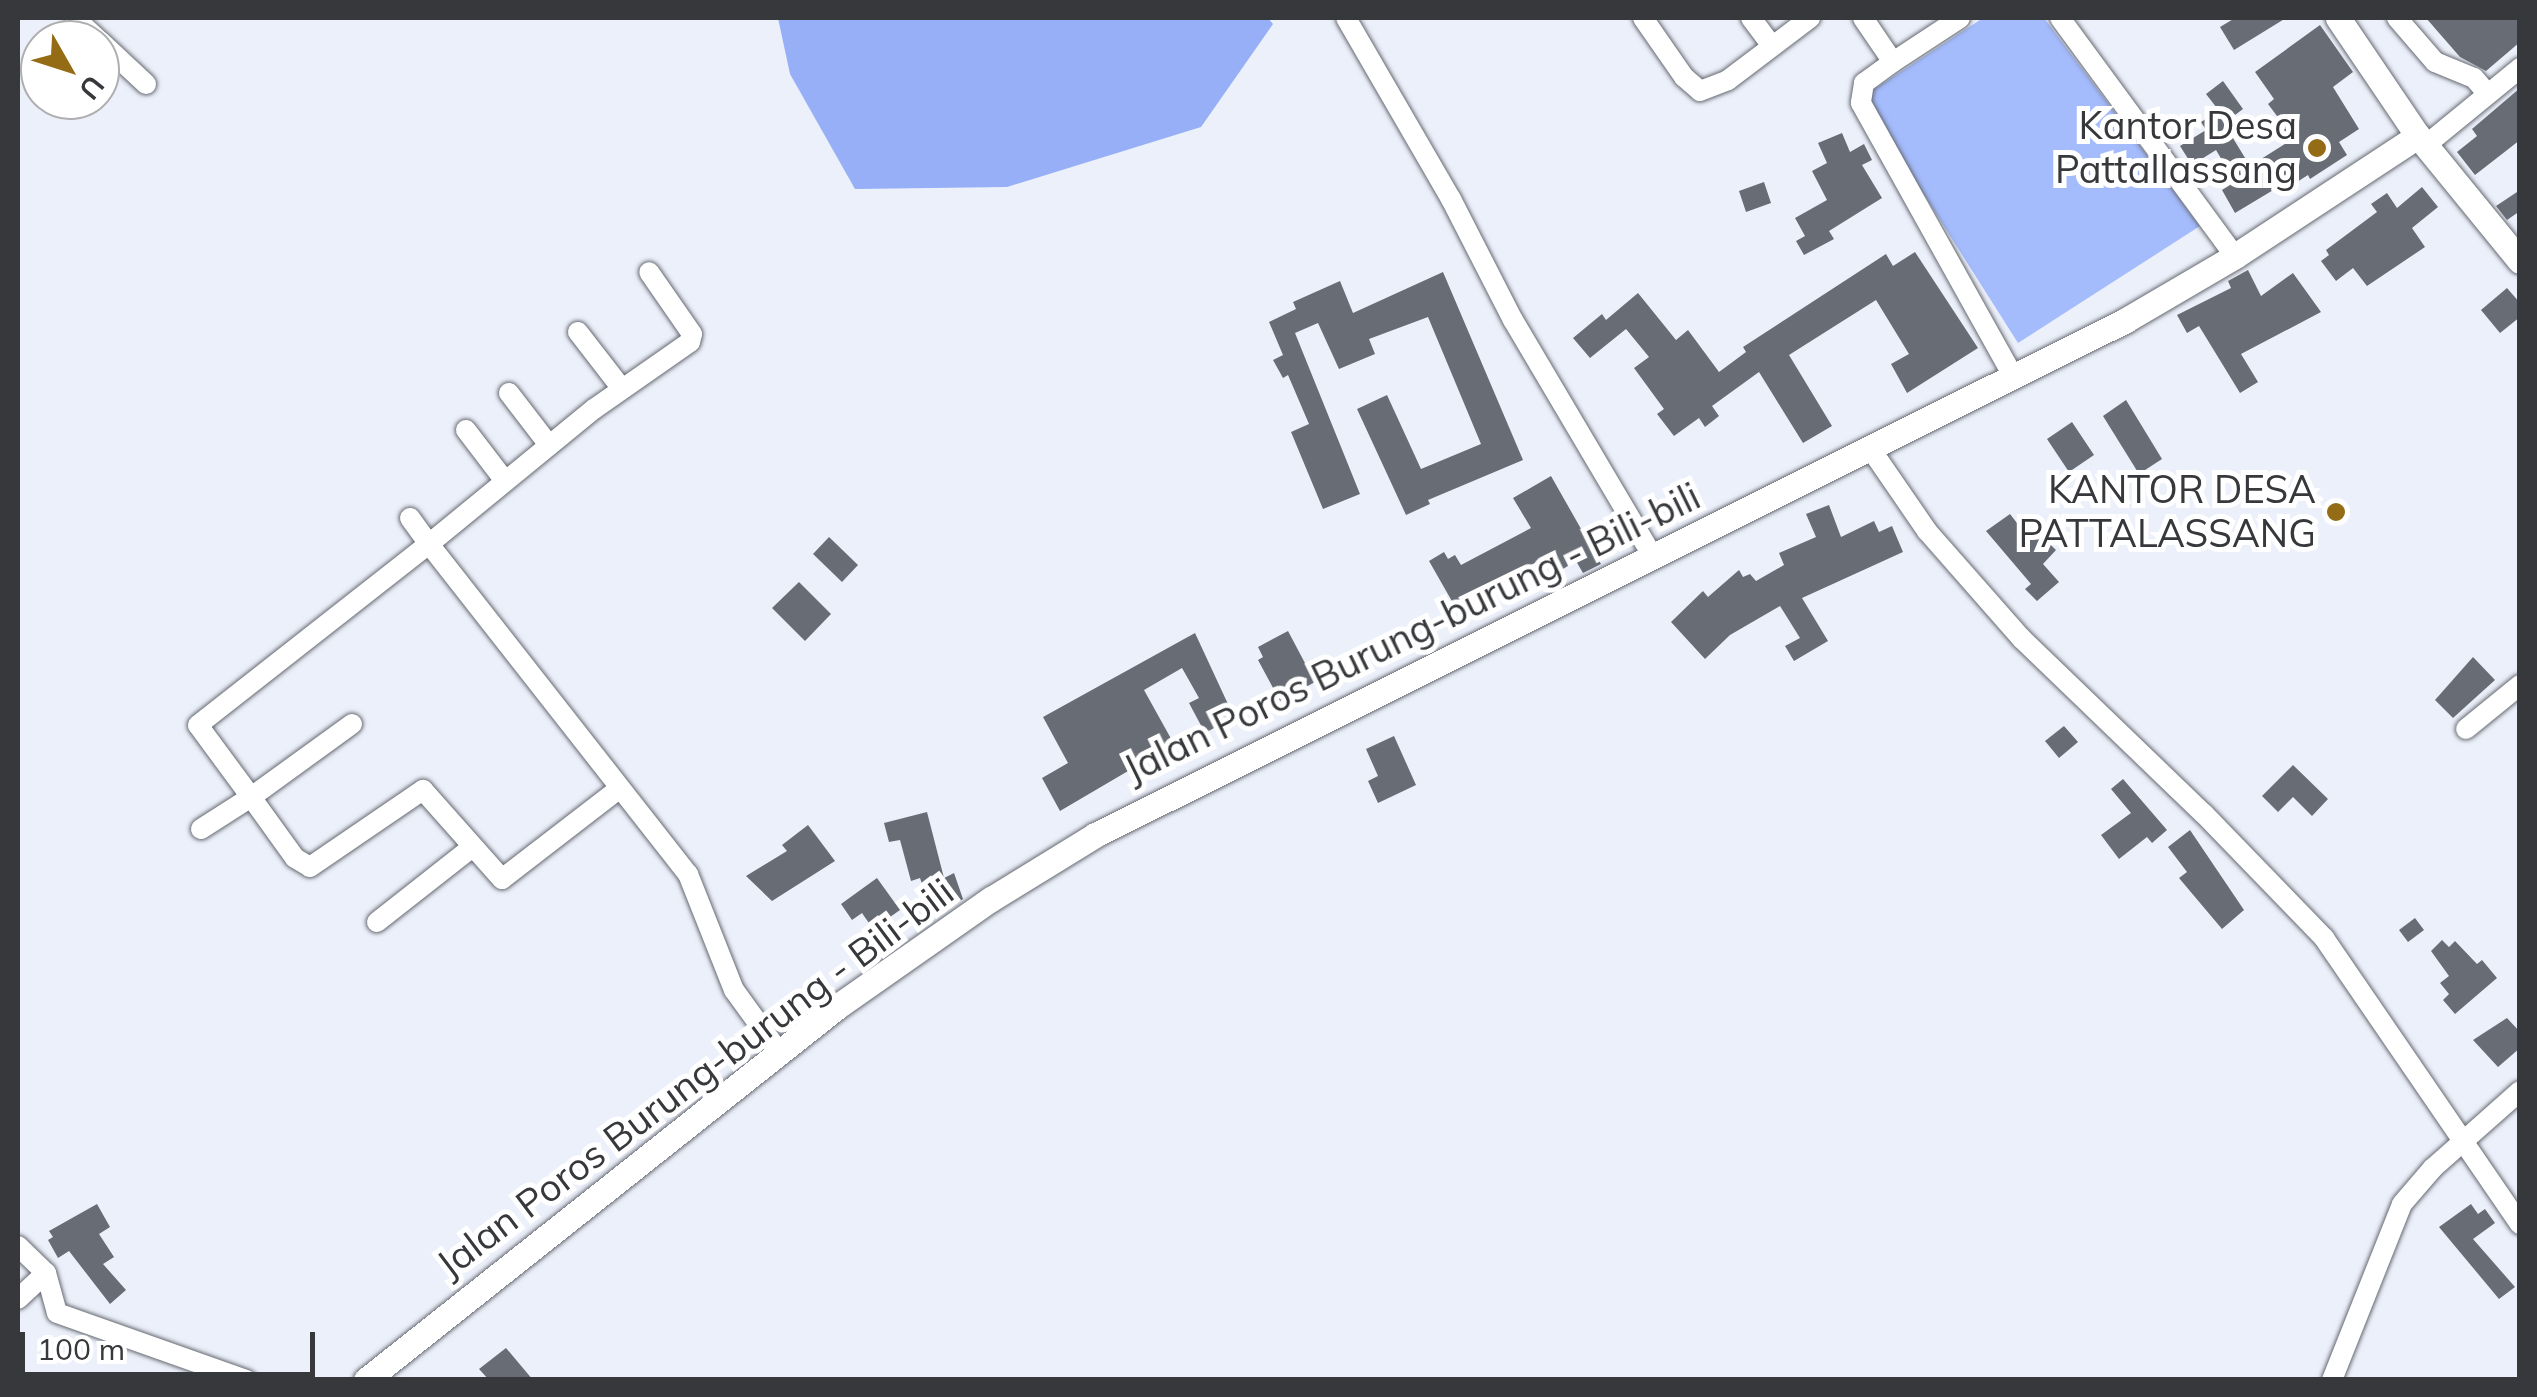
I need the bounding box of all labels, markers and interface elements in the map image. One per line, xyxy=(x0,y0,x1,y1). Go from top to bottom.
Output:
north arrow xyxy=(20,20,120,120)
text: U xyxy=(72,69,112,107)
place label: Kantor Desa Pattallassang xyxy=(2055,103,2297,192)
marker: Kantor Desa Pattallassang xyxy=(2306,137,2328,159)
place label: KANTOR DESA PATTALASSANG xyxy=(2019,467,2316,556)
street label: Jalan Poros Burung-burung - Bili-bili xyxy=(1117,473,1707,793)
marker: KANTOR DESA PATTALASSANG xyxy=(2325,501,2347,523)
street label: Jalan Poros Burung-burung - Bili-bili xyxy=(428,869,962,1287)
scale bar xyxy=(25,1312,320,1374)
text: 100 m xyxy=(37,1330,125,1368)

